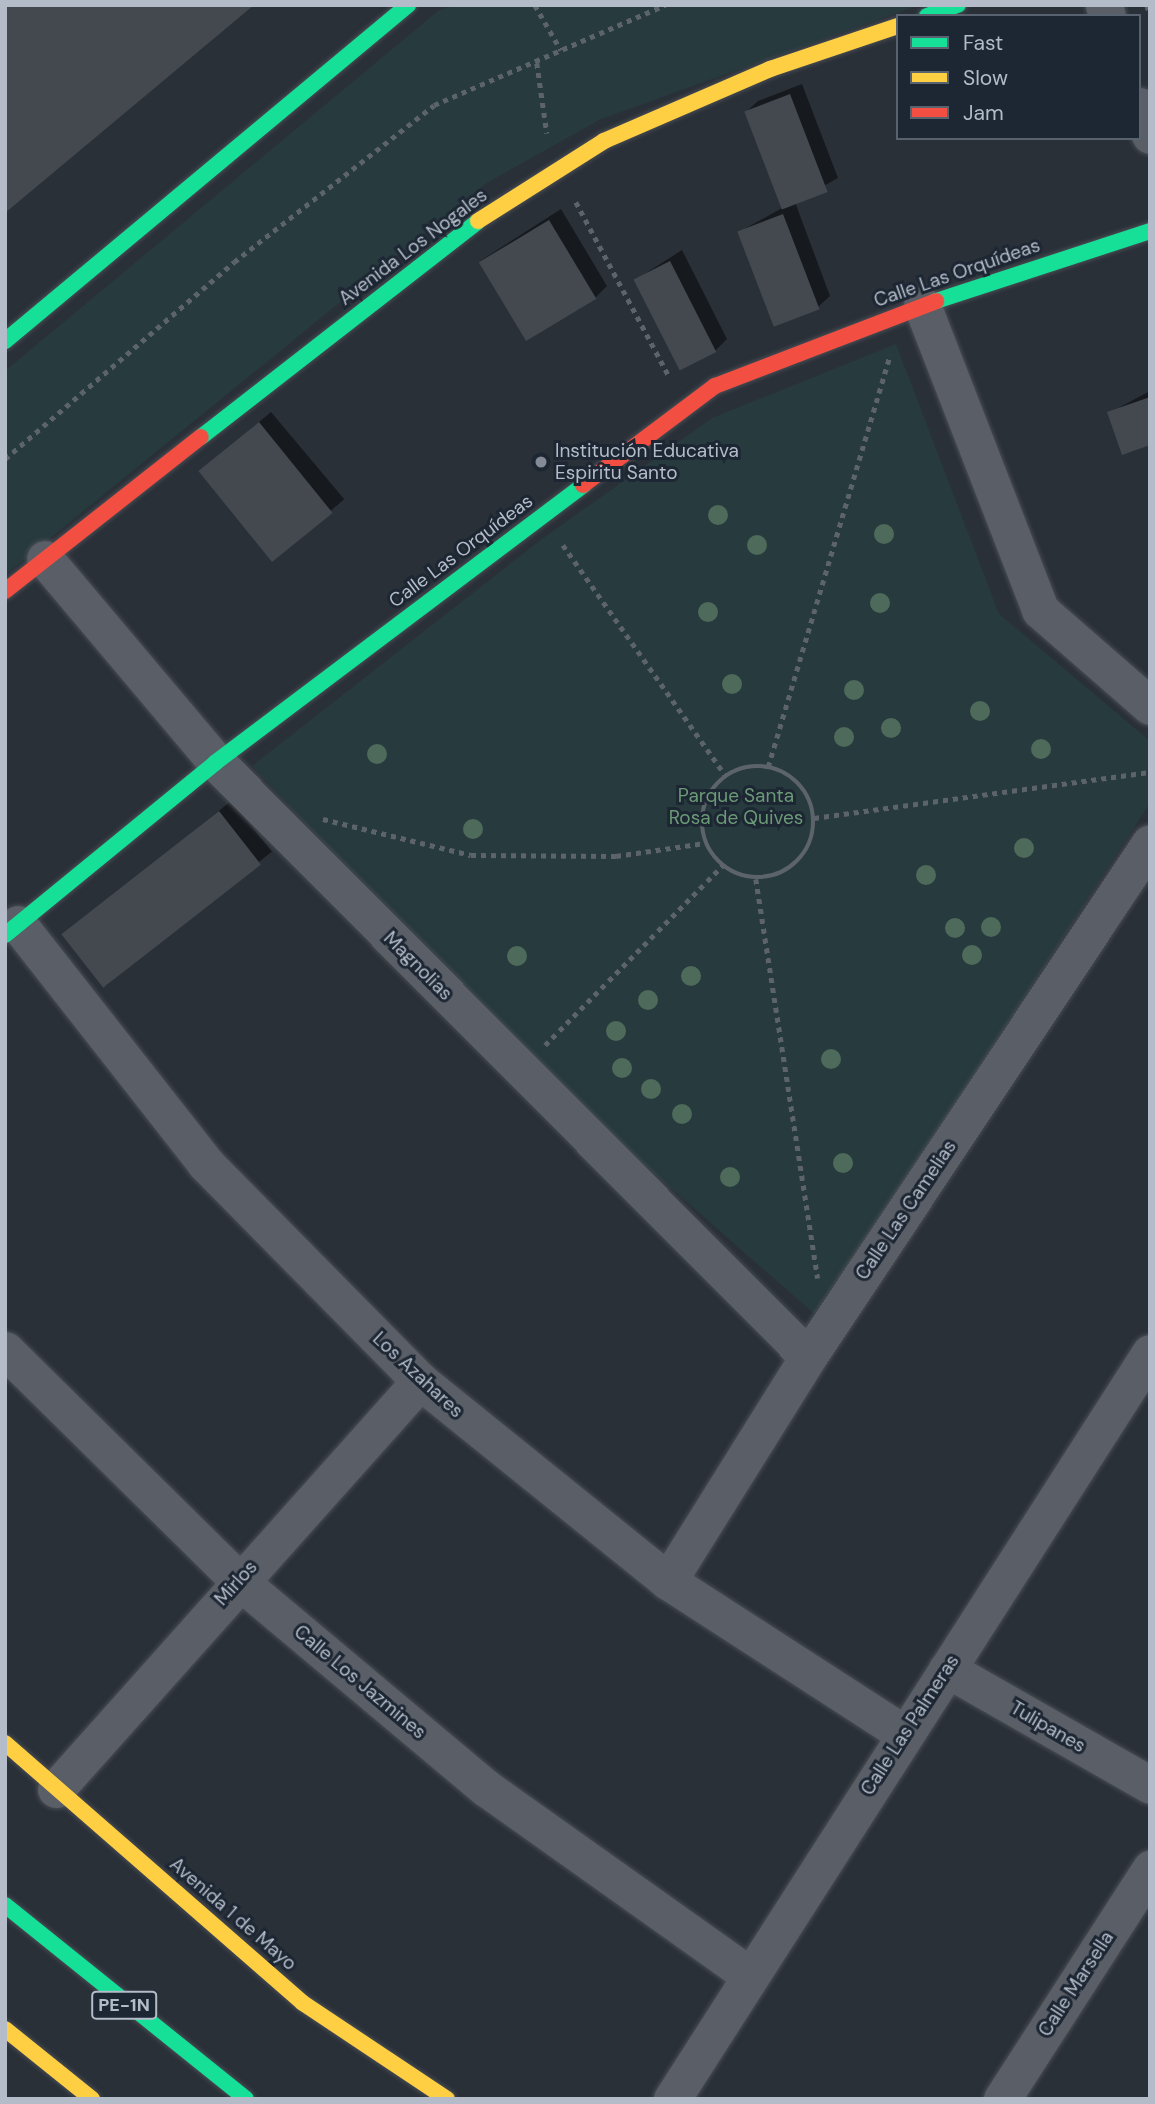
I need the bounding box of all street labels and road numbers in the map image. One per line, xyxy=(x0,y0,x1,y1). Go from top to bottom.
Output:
street label: Avenida Los Nogales xyxy=(334,184,492,310)
street label: Calle Las Orquídeas xyxy=(871,234,1043,312)
street label: Calle Las Orquídeas xyxy=(385,489,537,613)
street label: Magnolias xyxy=(379,927,457,1005)
street label: Calle Las Camelias xyxy=(851,1136,961,1284)
street label: Los Azahares xyxy=(368,1327,468,1423)
street label: Mirlos xyxy=(210,1556,262,1610)
street label: Calle Los Jazmines xyxy=(289,1620,431,1744)
street label: Calle Las Palmeras xyxy=(856,1650,964,1800)
street label: Tulipanes xyxy=(1006,1696,1090,1758)
street label: Avenida 1 de Mayo xyxy=(165,1853,301,1975)
street label: Calle Marsella xyxy=(1034,1927,1118,2041)
road number: PE-1N xyxy=(91,1991,157,2020)

